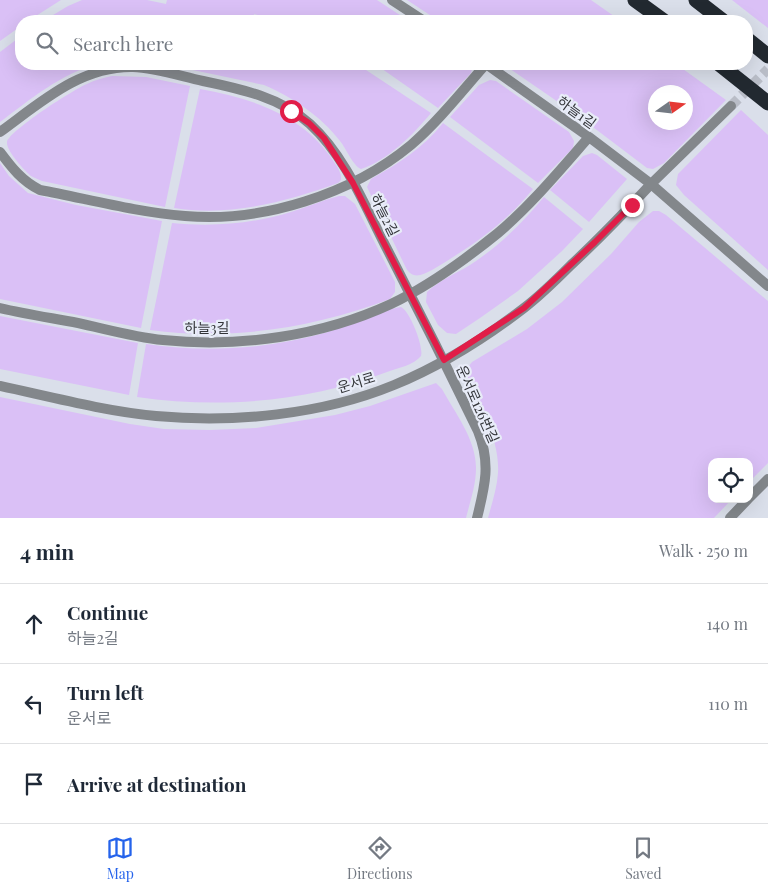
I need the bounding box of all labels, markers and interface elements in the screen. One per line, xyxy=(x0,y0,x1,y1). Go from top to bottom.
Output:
search box xyxy=(15,15,753,70)
icon: search xyxy=(33,29,61,57)
text: Search here xyxy=(73,30,173,56)
north arrow xyxy=(648,85,693,130)
street label: 하늘1길 xyxy=(554,91,600,133)
route start xyxy=(280,100,303,123)
street label: 하늘2길 xyxy=(366,190,404,240)
route end xyxy=(621,194,644,217)
street label: 하늘3길 xyxy=(185,318,229,337)
street label: 운서로126번길 xyxy=(452,362,504,446)
street label: 운서로 xyxy=(335,367,377,397)
map controls xyxy=(708,458,753,503)
button: locate xyxy=(708,458,753,503)
text: 4 min xyxy=(20,537,74,565)
text: Walk · 250 m xyxy=(659,540,748,561)
text: Continue xyxy=(67,599,148,625)
icon: ahead xyxy=(20,610,48,638)
text: 140 m xyxy=(706,613,748,634)
text: 하늘2길 xyxy=(67,627,119,648)
text: Turn left xyxy=(67,679,144,705)
icon: left xyxy=(20,690,48,718)
text: 110 m xyxy=(708,693,748,714)
text: 운서로 xyxy=(67,707,111,728)
icon: arrive xyxy=(20,770,48,798)
text: Arrive at destination xyxy=(67,771,247,797)
tab: Map xyxy=(106,834,134,883)
tab: Directions xyxy=(347,834,413,883)
tab: Saved xyxy=(625,834,662,883)

